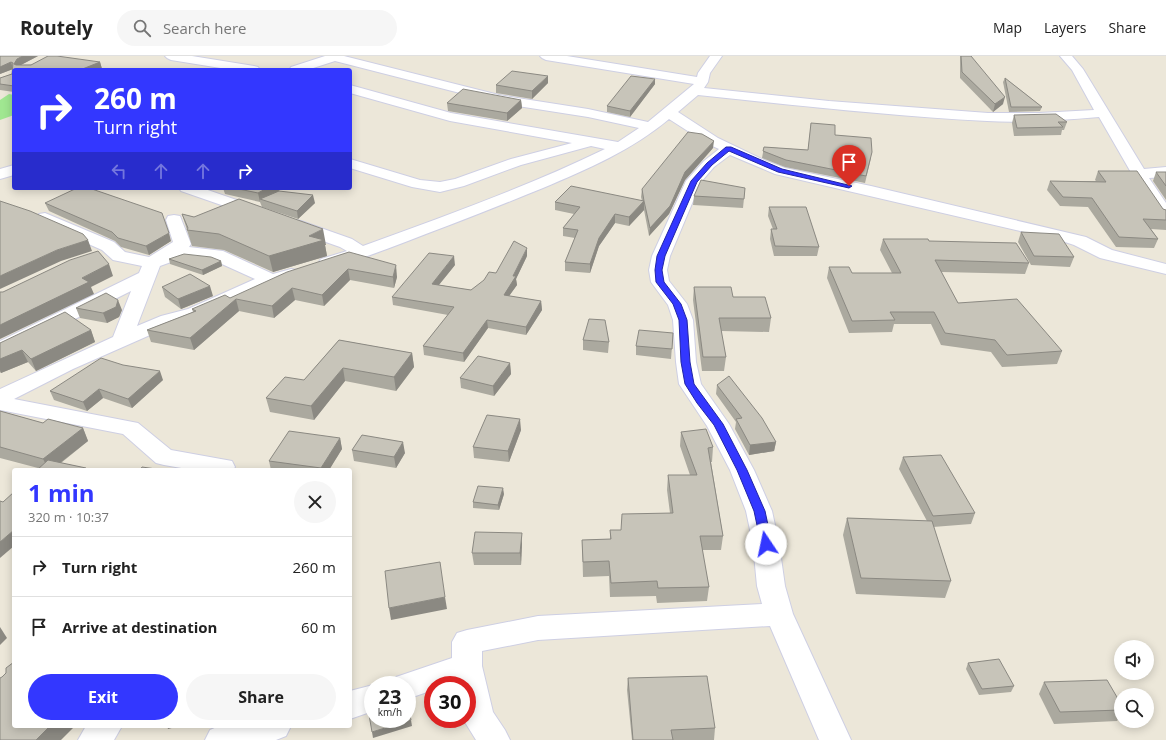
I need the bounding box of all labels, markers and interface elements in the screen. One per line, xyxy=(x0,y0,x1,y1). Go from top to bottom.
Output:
search box xyxy=(117,10,397,46)
text: Routely xyxy=(20,15,93,41)
icon: search xyxy=(131,17,153,39)
text: Search here xyxy=(163,18,246,38)
text: Map xyxy=(993,18,1022,37)
text: Layers xyxy=(1044,18,1086,37)
text: Share xyxy=(1108,18,1146,37)
text: 260 m xyxy=(94,79,177,117)
icon: right xyxy=(28,84,80,136)
text: Turn right xyxy=(94,115,177,139)
pin xyxy=(832,145,866,186)
icon: arrive xyxy=(838,151,860,173)
icon: left xyxy=(108,160,130,182)
icon: ahead xyxy=(150,160,172,182)
icon: ahead xyxy=(192,160,214,182)
icon: right xyxy=(234,160,256,182)
text: 1 min xyxy=(28,476,95,509)
button: close xyxy=(294,481,336,523)
text: 320 m · 10:37 xyxy=(28,508,109,526)
position arrow xyxy=(745,523,787,565)
icon: right xyxy=(28,556,50,578)
text: Turn right xyxy=(62,557,137,577)
text: 260 m xyxy=(292,557,336,577)
icon: arrive xyxy=(28,616,50,638)
text: Arrive at destination xyxy=(62,617,217,637)
text: 60 m xyxy=(301,617,336,637)
map controls xyxy=(1114,640,1154,728)
button: sound xyxy=(1114,640,1154,680)
button: Exit xyxy=(28,674,178,720)
button: Share xyxy=(186,674,336,720)
speed limit sign: 30 xyxy=(424,676,476,728)
text: 23 xyxy=(379,683,401,710)
button: search xyxy=(1114,688,1154,728)
text: km/h xyxy=(378,705,402,719)

